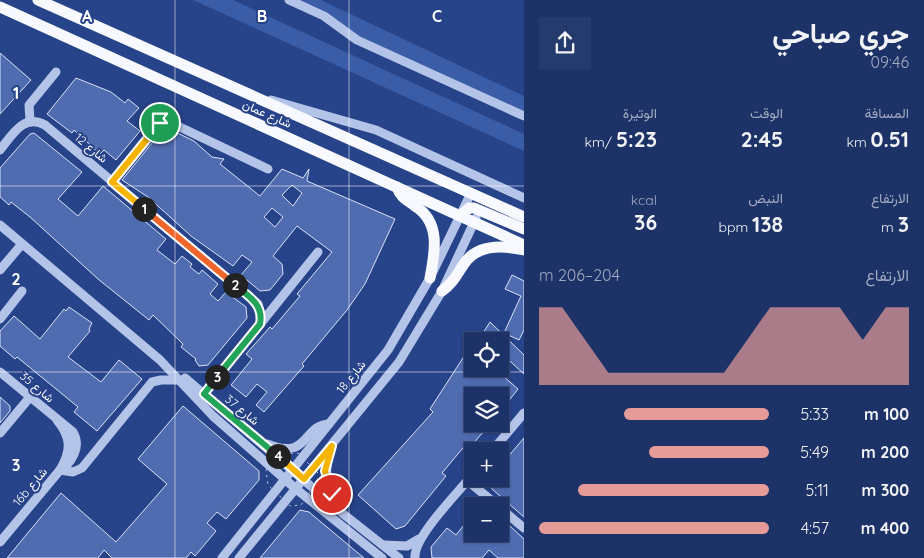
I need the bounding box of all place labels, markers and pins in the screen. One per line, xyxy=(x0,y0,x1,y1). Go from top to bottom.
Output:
pin xyxy=(139,102,181,144)
pin: 1 xyxy=(132,196,156,222)
pin: 2 xyxy=(222,272,248,298)
pin: 3 xyxy=(204,364,230,390)
pin: 4 xyxy=(266,444,290,468)
pin xyxy=(311,473,353,515)

